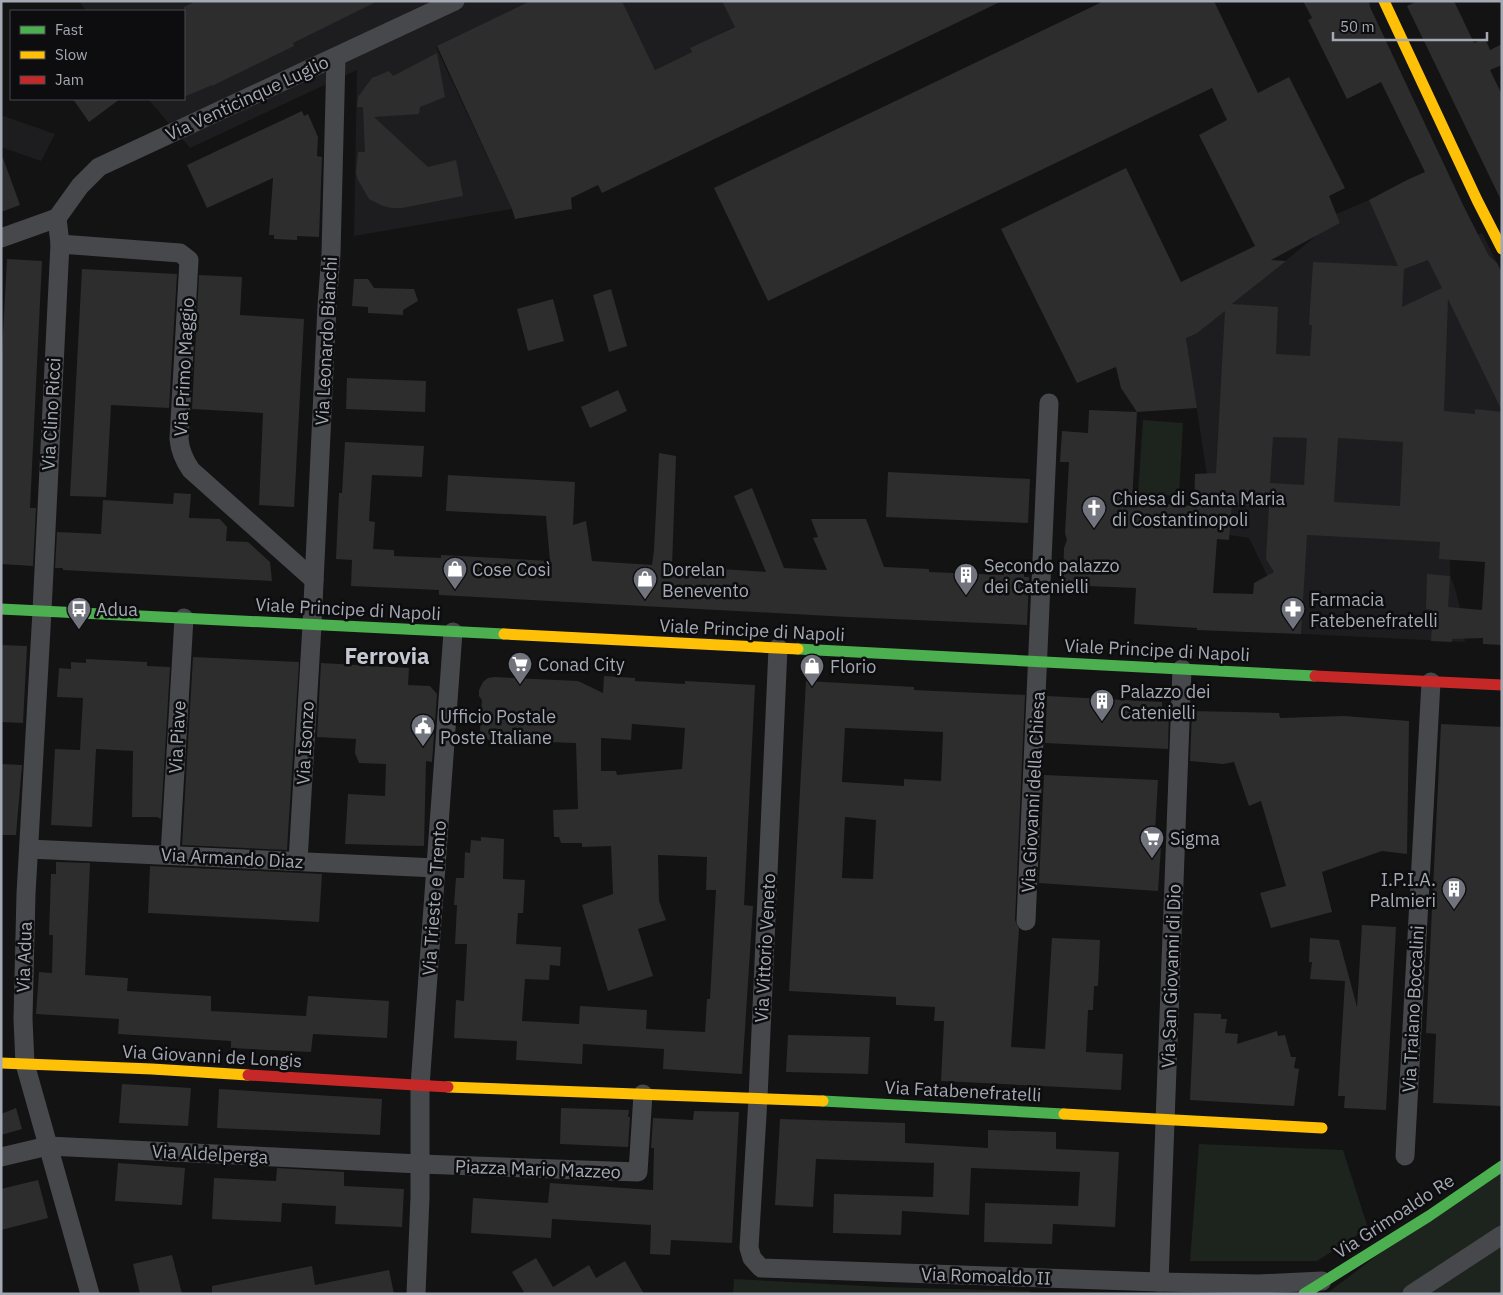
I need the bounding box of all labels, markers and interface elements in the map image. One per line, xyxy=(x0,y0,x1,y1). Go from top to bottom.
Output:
legend xyxy=(10,10,185,100)
scale bar xyxy=(1333,10,1487,42)
text: 50 m xyxy=(1340,17,1375,36)
text: Fast xyxy=(55,20,83,39)
text: Slow xyxy=(55,45,88,64)
street label: Via Venticinque Luglio xyxy=(162,50,332,146)
text: Jam xyxy=(55,70,84,89)
street label: Via Leonardo Bianchi xyxy=(310,256,342,426)
street label: Via Primo Maggio xyxy=(169,297,199,437)
street label: Via Clino Ricci xyxy=(37,357,65,471)
place label: Chiesa di Santa Maria di Costantinopoli xyxy=(1112,487,1285,531)
church icon: Chiesa di Santa Maria di Costantinopoli xyxy=(1081,495,1107,529)
place label: Secondo palazzo dei Catenielli xyxy=(984,554,1120,598)
shop icon: Cose Così xyxy=(442,556,468,590)
place label: Cose Così xyxy=(472,558,551,581)
place label: Dorelan Benevento xyxy=(662,558,749,602)
building icon: Secondo palazzo dei Catenielli xyxy=(953,562,979,596)
shop icon: Dorelan Benevento xyxy=(632,566,658,600)
place label: Farmacia Fatebenefratelli xyxy=(1310,588,1438,632)
street label: Viale Principe di Napoli xyxy=(255,593,441,625)
bus stop icon: Adua xyxy=(66,596,92,630)
pharmacy icon: Farmacia Fatebenefratelli xyxy=(1280,596,1306,630)
place label: Adua xyxy=(96,598,138,621)
street label: Viale Principe di Napoli xyxy=(659,614,845,646)
street label: Viale Principe di Napoli xyxy=(1064,634,1250,666)
district label: Ferrovia xyxy=(344,641,430,670)
supermarket icon: Conad City xyxy=(507,651,533,685)
place label: Conad City xyxy=(538,653,625,676)
shop icon: Florio xyxy=(799,653,825,687)
place label: Florio xyxy=(830,655,876,678)
place label: Palazzo dei Catenielli xyxy=(1120,680,1211,724)
building icon: Palazzo dei Catenielli xyxy=(1089,688,1115,722)
street label: Via Giovanni della Chiesa xyxy=(1016,690,1050,893)
street label: Via Piave xyxy=(164,700,190,774)
street label: Via Isonzo xyxy=(291,701,319,785)
place label: Ufficio Postale Poste Italiane xyxy=(440,705,556,749)
public building icon: Ufficio Postale Poste Italiane xyxy=(410,713,436,747)
street label: Via Trieste e Trento xyxy=(417,820,451,976)
supermarket icon: Sigma xyxy=(1139,825,1165,859)
place label: Sigma xyxy=(1170,827,1220,850)
street label: Via Armando Diaz xyxy=(160,843,304,873)
place label: I.P.I.A. Palmieri xyxy=(1370,868,1436,912)
street label: Via Vittorio Veneto xyxy=(750,873,780,1023)
building icon: I.P.I.A. Palmieri xyxy=(1441,876,1467,910)
street label: Via San Giovanni di Dio xyxy=(1156,884,1186,1068)
street label: Via Adua xyxy=(11,921,37,993)
street label: Via Traiano Boccalini xyxy=(1397,925,1429,1093)
street label: Via Giovanni de Longis xyxy=(121,1040,303,1072)
street label: Via Fatabenefratelli xyxy=(884,1075,1042,1107)
street label: Via Aldelperga xyxy=(151,1139,269,1169)
street label: Piazza Mario Mazzeo xyxy=(455,1155,621,1183)
street label: Via Grimoaldo Re xyxy=(1329,1168,1459,1264)
street label: Via Romoaldo II xyxy=(921,1262,1051,1290)

